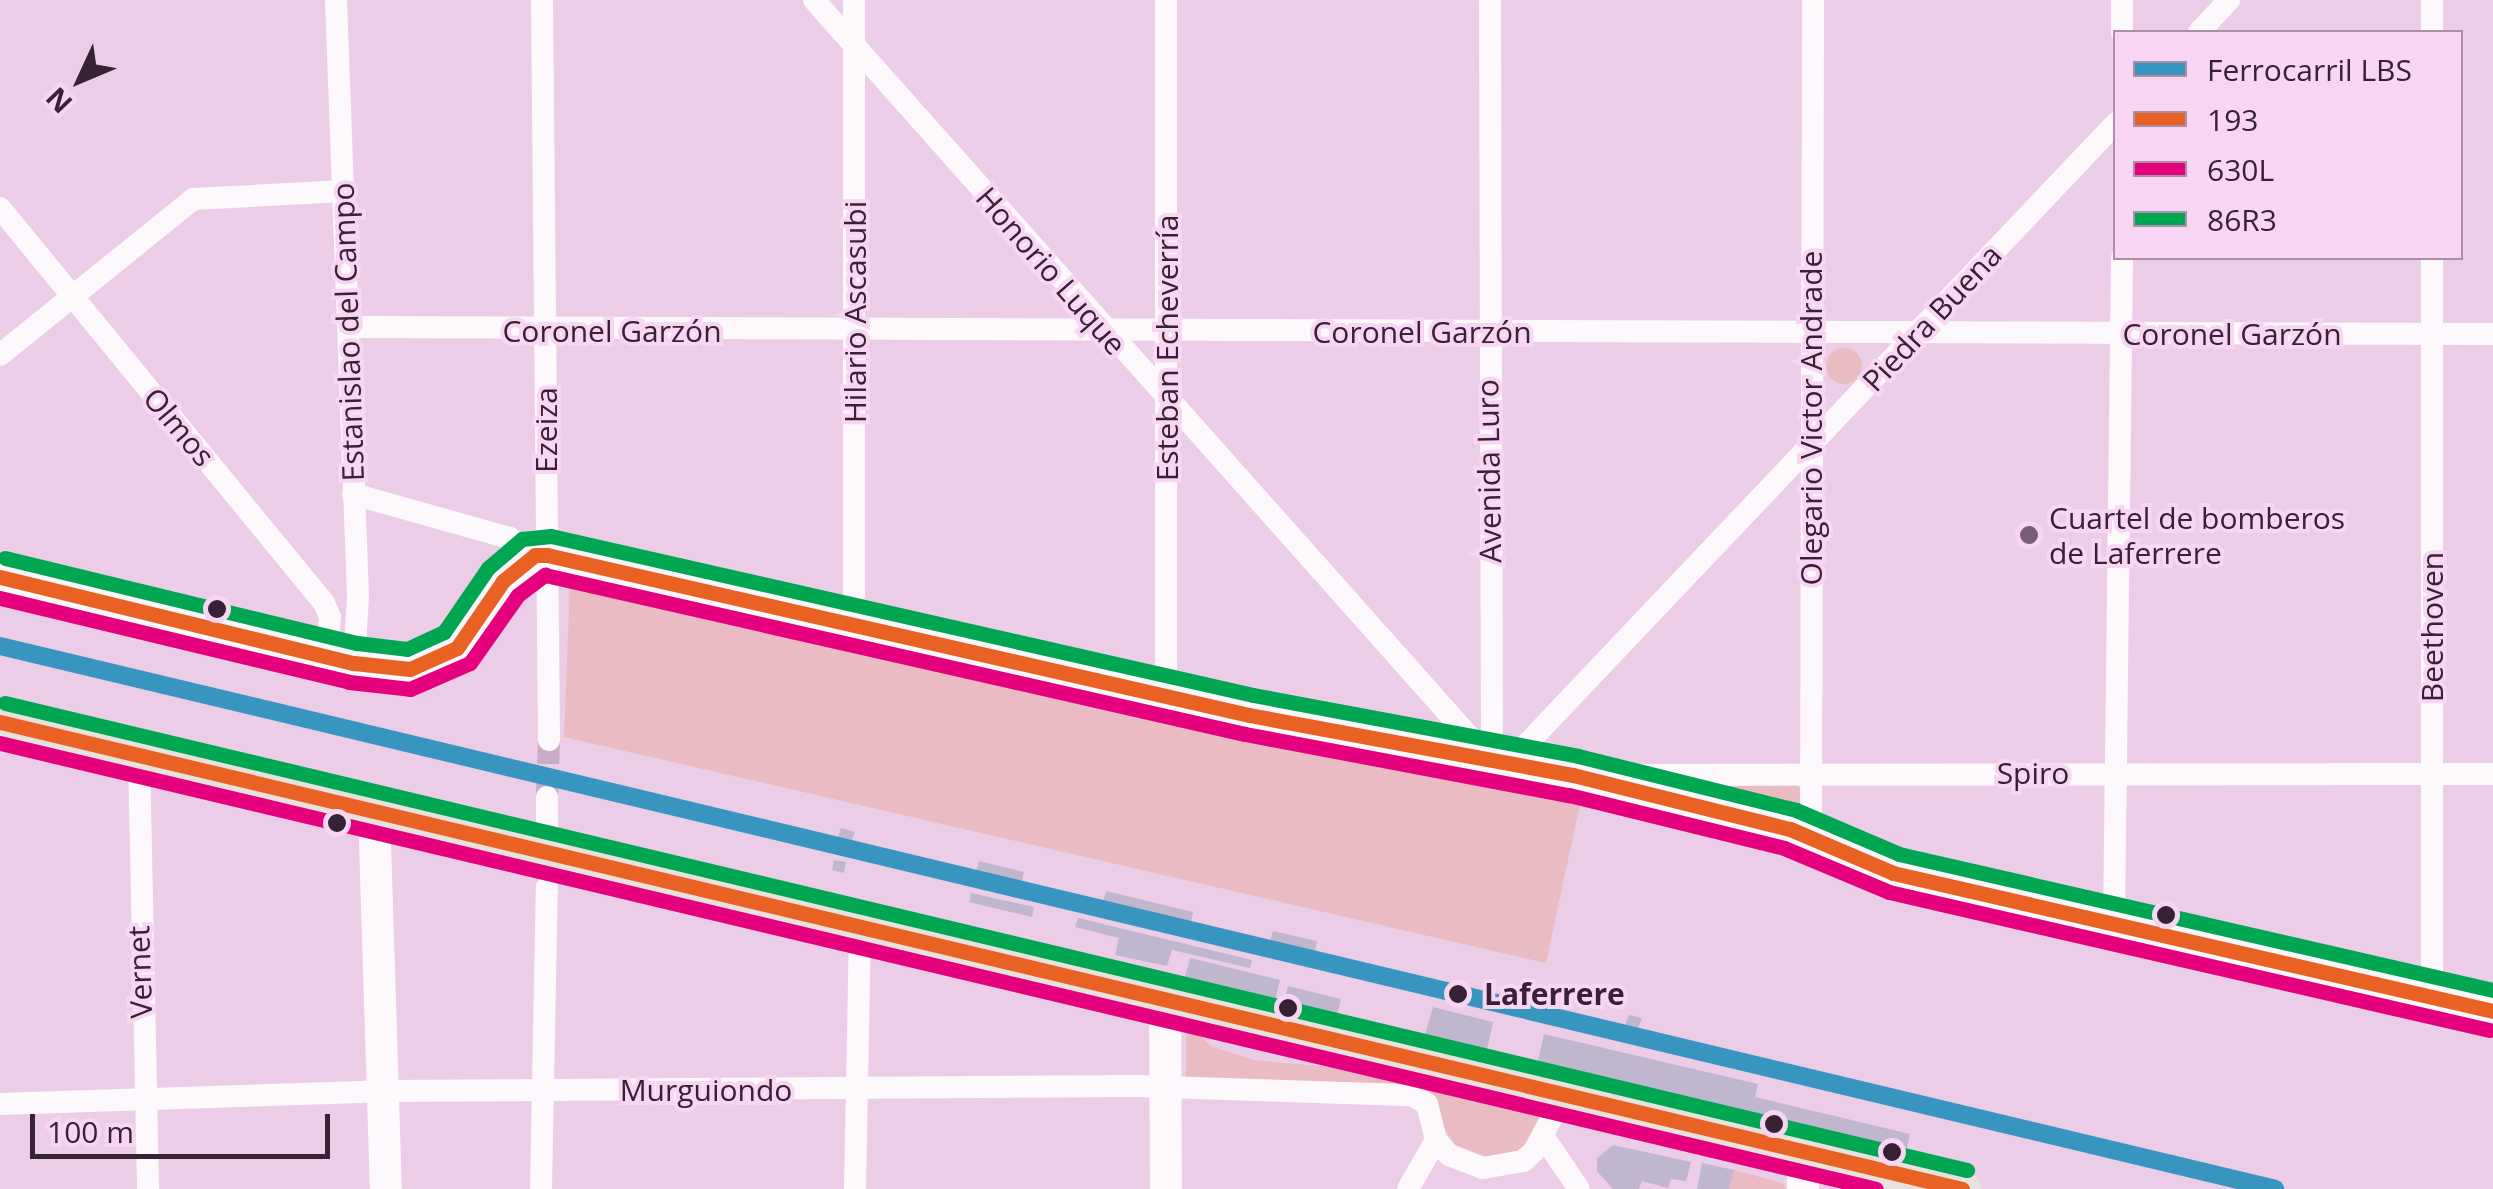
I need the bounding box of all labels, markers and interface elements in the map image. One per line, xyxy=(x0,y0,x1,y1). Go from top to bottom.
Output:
north arrow xyxy=(30,30,130,130)
legend xyxy=(2113,30,2463,260)
text: Ferrocarril LBS xyxy=(2207,49,2412,90)
text: N xyxy=(37,79,80,122)
text: 193 xyxy=(2207,99,2258,140)
text: 630L xyxy=(2207,149,2274,190)
street label: Honorio Luque xyxy=(969,180,1133,362)
street label: Estanislao del Campo xyxy=(325,182,371,482)
text: 86R3 xyxy=(2207,199,2277,240)
street label: Hilario Ascasubi xyxy=(837,201,873,423)
street label: Esteban Echeverría xyxy=(1149,215,1185,481)
street label: Piedra Buena xyxy=(1855,237,2009,399)
street label: Olegario Victor Andrade xyxy=(1793,251,1829,585)
street label: Coronel Garzón xyxy=(502,313,722,349)
street label: Coronel Garzón xyxy=(1312,314,1532,350)
street label: Coronel Garzón xyxy=(2122,316,2342,352)
street label: Avenida Luro xyxy=(1469,379,1509,563)
street label: Olmos xyxy=(136,381,222,473)
street label: Ezeiza xyxy=(528,387,564,473)
place label: Cuartel de bomberos de Laferrere xyxy=(2049,500,2345,570)
marker: Cuartel de bomberos de Laferrere xyxy=(2018,524,2040,546)
street label: Beethoven xyxy=(2414,552,2450,702)
unlabelled marker xyxy=(207,599,227,619)
street label: Spiro xyxy=(1997,755,2069,791)
unlabelled marker xyxy=(327,813,347,833)
unlabelled marker xyxy=(2156,905,2176,925)
street label: Vernet xyxy=(120,925,160,1019)
place label: Laferrere xyxy=(1484,976,1625,1012)
marker: Laferrere xyxy=(1441,977,1475,1011)
unlabelled marker xyxy=(1278,998,1298,1018)
street label: Murguiondo xyxy=(620,1072,792,1108)
scale bar xyxy=(35,1094,335,1156)
text: 100 m xyxy=(47,1111,134,1152)
unlabelled marker xyxy=(1764,1114,1784,1134)
unlabelled marker xyxy=(1882,1142,1902,1162)

